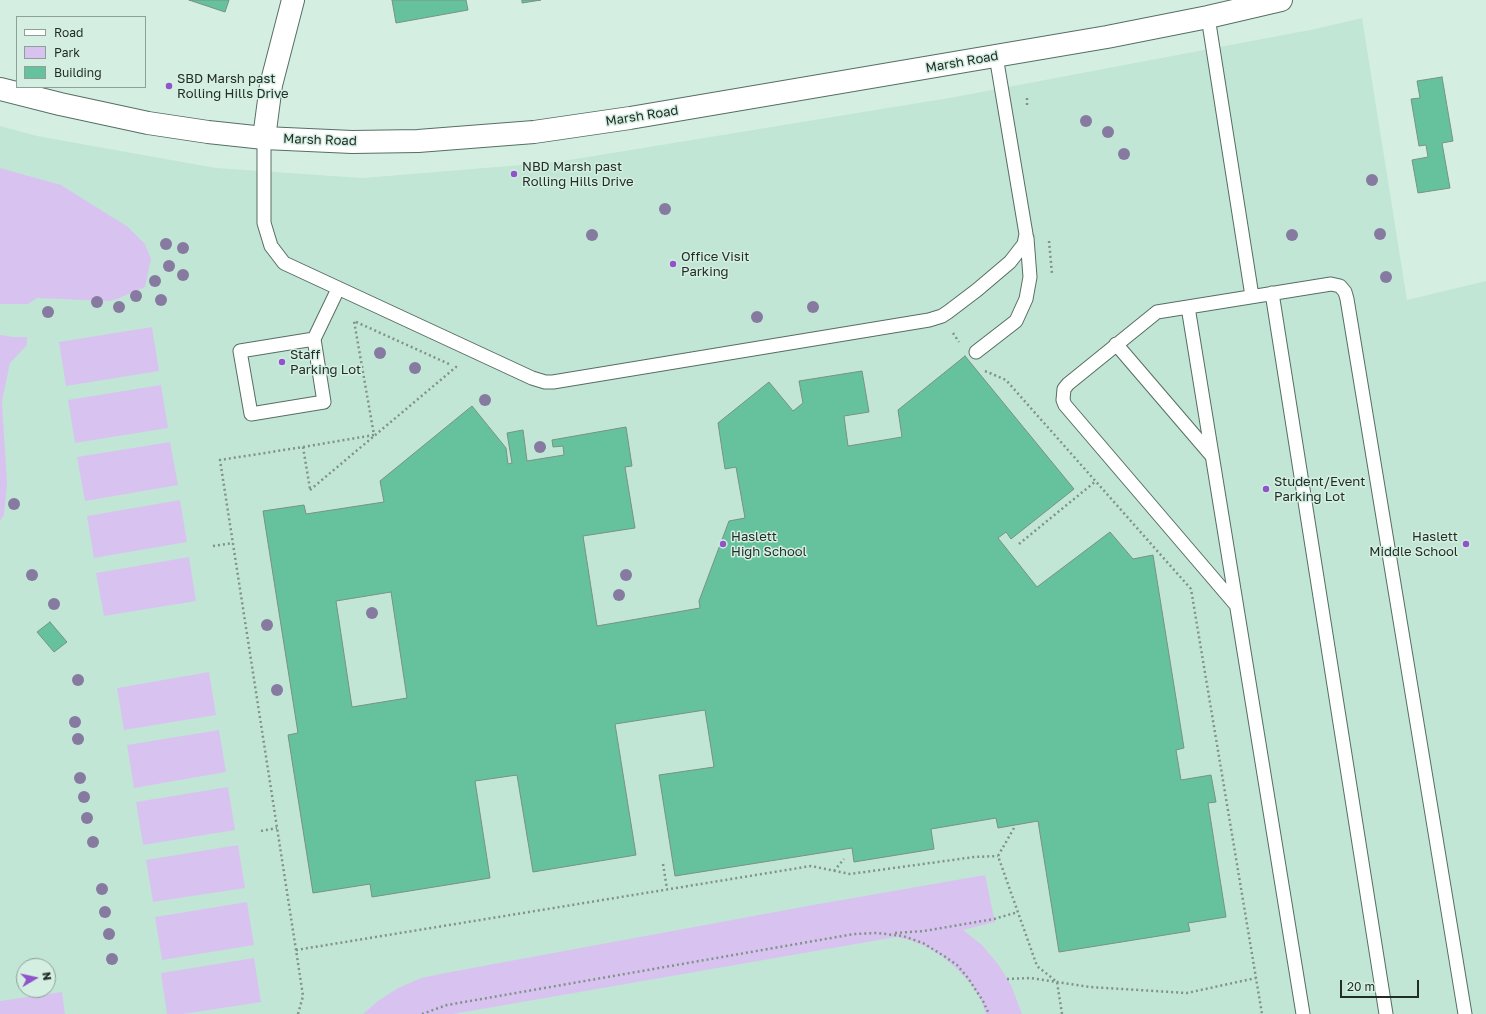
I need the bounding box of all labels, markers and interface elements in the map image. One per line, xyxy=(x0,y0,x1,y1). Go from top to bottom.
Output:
legend xyxy=(16,16,146,88)
text: Road xyxy=(54,25,83,40)
text: Park xyxy=(54,45,80,60)
street label: Marsh Road xyxy=(924,48,1000,76)
text: Building xyxy=(54,65,102,80)
place label: SBD Marsh past Rolling Hills Drive xyxy=(177,71,289,102)
marker: SBD Marsh past Rolling Hills Drive xyxy=(164,81,174,91)
street label: Marsh Road xyxy=(604,103,680,129)
street label: Marsh Road xyxy=(283,131,357,149)
place label: NBD Marsh past Rolling Hills Drive xyxy=(522,159,634,190)
marker: NBD Marsh past Rolling Hills Drive xyxy=(509,169,519,179)
place label: Office Visit Parking xyxy=(681,249,749,280)
marker: Office Visit Parking xyxy=(668,259,678,269)
place label: Staff Parking Lot xyxy=(290,347,361,378)
marker: Staff Parking Lot xyxy=(277,357,287,367)
place label: Student/Event Parking Lot xyxy=(1274,474,1365,505)
marker: Student/Event Parking Lot xyxy=(1261,484,1271,494)
place label: Haslett High School xyxy=(731,529,807,560)
place label: Haslett Middle School xyxy=(1369,529,1458,560)
marker: Haslett High School xyxy=(718,539,728,549)
marker: Haslett Middle School xyxy=(1461,539,1471,549)
north arrow xyxy=(16,958,56,998)
text: N xyxy=(40,971,54,981)
scale bar xyxy=(1342,972,1421,998)
text: 20 m xyxy=(1347,979,1375,994)

